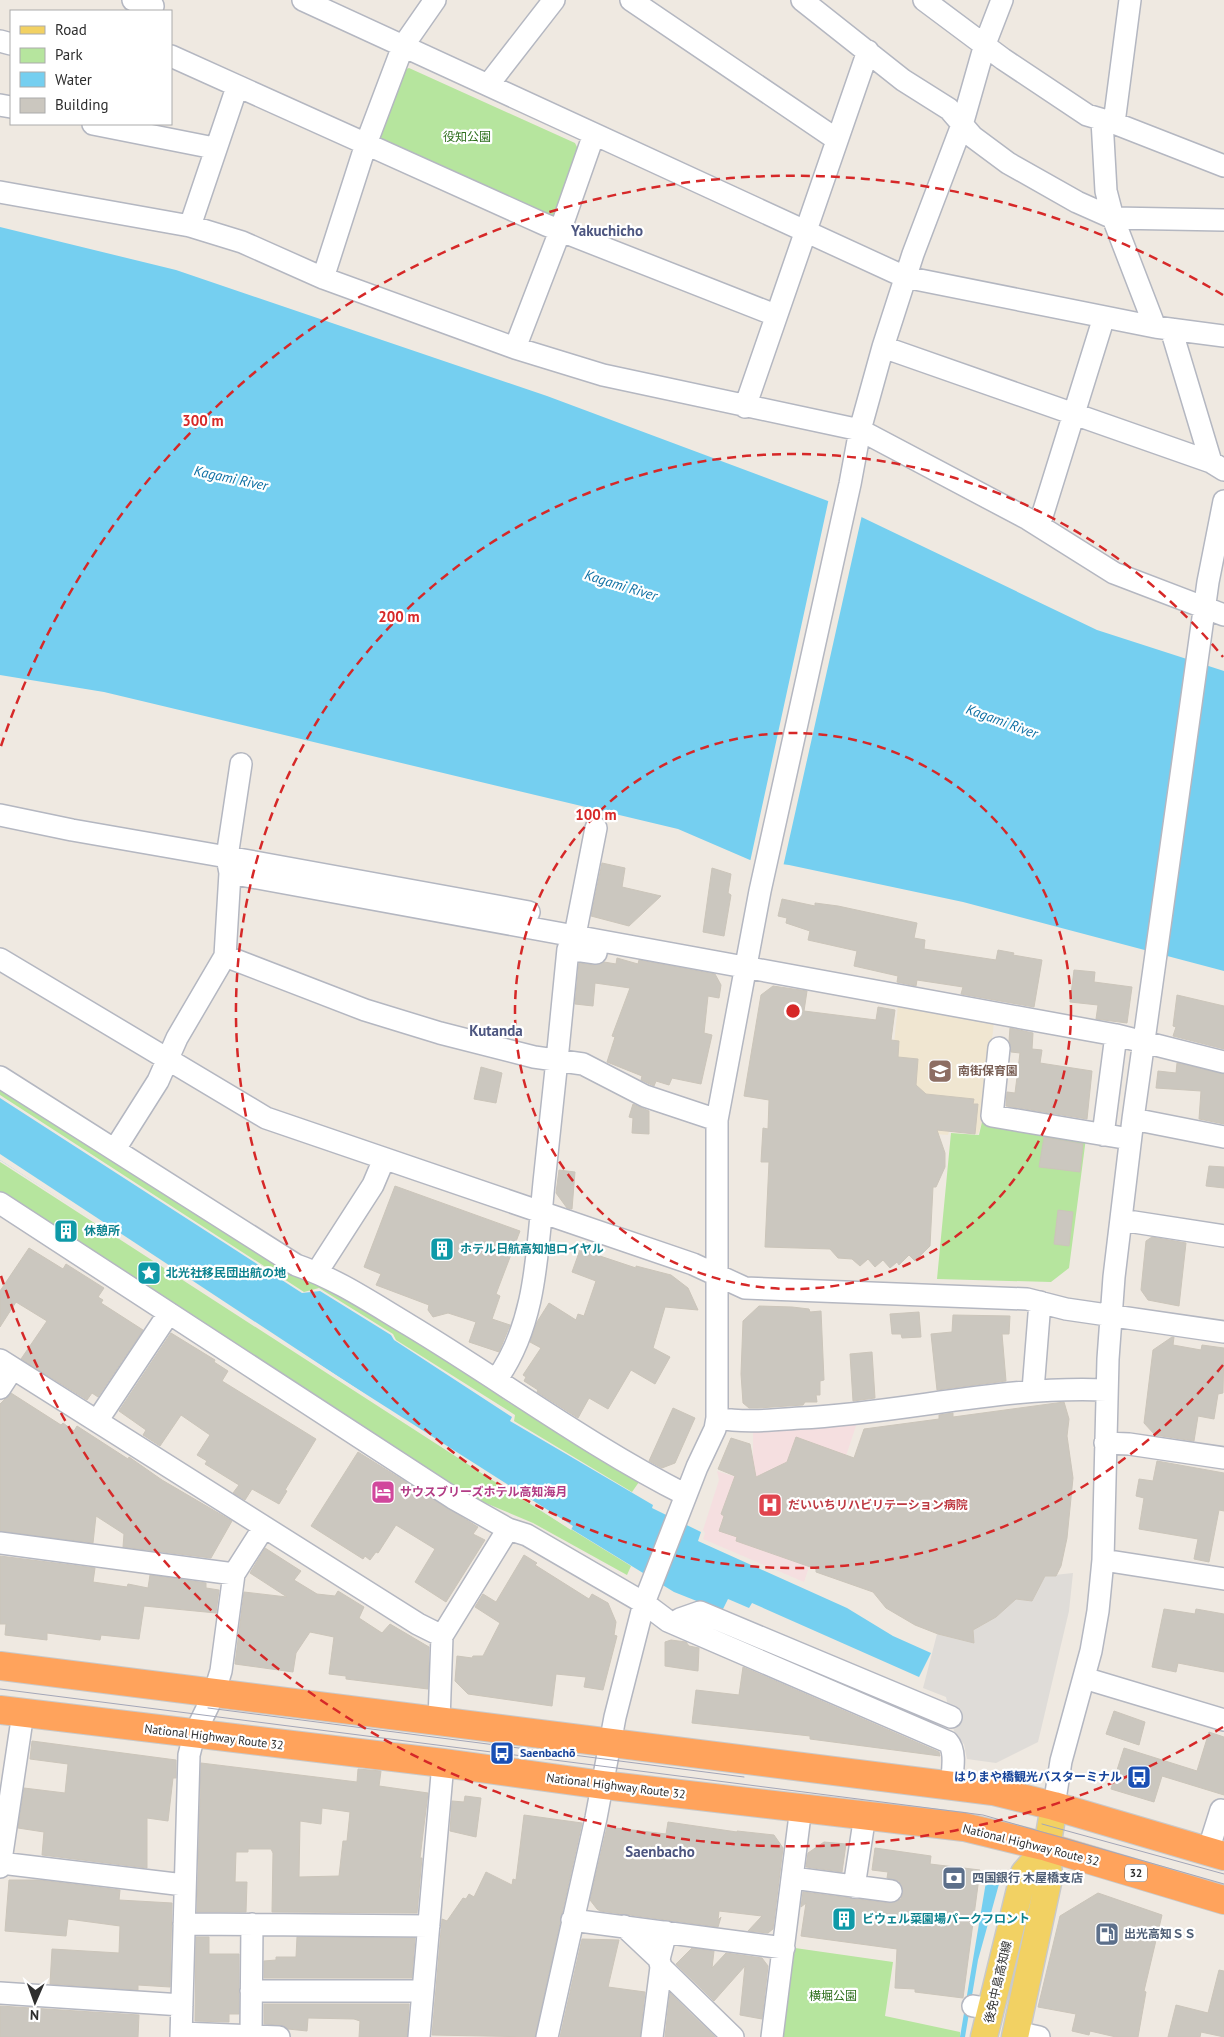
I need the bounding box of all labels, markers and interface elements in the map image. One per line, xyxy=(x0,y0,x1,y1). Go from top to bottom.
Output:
legend xyxy=(10,10,172,125)
text: Road xyxy=(55,20,87,39)
text: Park xyxy=(55,45,83,64)
text: Water xyxy=(55,70,92,89)
text: Building xyxy=(55,95,109,114)
park label: 役知公園 xyxy=(443,129,491,144)
district label: Yakuchicho xyxy=(570,221,643,240)
text: 300 m xyxy=(182,411,224,430)
water label: Kagami River xyxy=(193,461,271,495)
water label: Kagami River xyxy=(583,565,661,605)
text: 200 m xyxy=(378,607,420,626)
water label: Kagami River xyxy=(964,700,1042,743)
text: 100 m xyxy=(575,805,617,824)
centre of rings xyxy=(784,1002,802,1020)
district label: Kutanda xyxy=(469,1021,523,1040)
school or university icon: 南街保育園 xyxy=(927,1058,953,1084)
place label: 南街保育園 xyxy=(958,1063,1018,1078)
building icon: 休憩所 xyxy=(53,1218,79,1244)
place label: 休憩所 xyxy=(84,1223,120,1238)
building icon: ホテル日航高知旭ロイヤル xyxy=(429,1236,455,1262)
place label: ホテル日航高知旭ロイヤル xyxy=(460,1241,604,1256)
place icon: 北光社移民団出航の地 xyxy=(136,1260,162,1286)
place label: 北光社移民団出航の地 xyxy=(166,1265,286,1280)
hotel icon: サウスブリーズホテル高知海月 xyxy=(370,1479,396,1505)
place label: サウスブリーズホテル高知海月 xyxy=(400,1484,567,1499)
hospital icon: だいいちリハビリテーション病院 xyxy=(757,1492,783,1518)
place label: だいいちリハビリテーション病院 xyxy=(788,1497,968,1512)
street label: National Highway Route 32 xyxy=(144,1721,285,1752)
bus stop icon: Saenbachō xyxy=(489,1740,515,1766)
place label: Saenbachō xyxy=(520,1745,576,1760)
bus stop icon: はりまや橋観光バスターミナル xyxy=(1126,1764,1152,1790)
place label: はりまや橋観光バスターミナル xyxy=(954,1769,1122,1784)
street label: National Highway Route 32 xyxy=(546,1770,687,1801)
street label: National Highway Route 32 xyxy=(961,1820,1101,1869)
district label: Saenbacho xyxy=(625,1842,695,1861)
bank icon: 四国銀行 木屋橋支店 xyxy=(941,1865,967,1891)
road number: 32 xyxy=(1125,1865,1147,1882)
place label: 四国銀行 木屋橋支店 xyxy=(972,1870,1083,1885)
building icon: ビウェル菜園場パークフロント xyxy=(831,1906,857,1932)
place label: ビウェル菜園場パークフロント xyxy=(862,1911,1030,1926)
fuel station icon: 出光高知ＳＳ xyxy=(1094,1921,1120,1947)
place label: 出光高知ＳＳ xyxy=(1124,1926,1196,1941)
street label: 後免中島高知線 xyxy=(981,1939,1014,2025)
north arrow xyxy=(10,1977,60,2027)
park label: 横堀公園 xyxy=(809,1988,857,2003)
text: N xyxy=(30,2006,39,2024)

